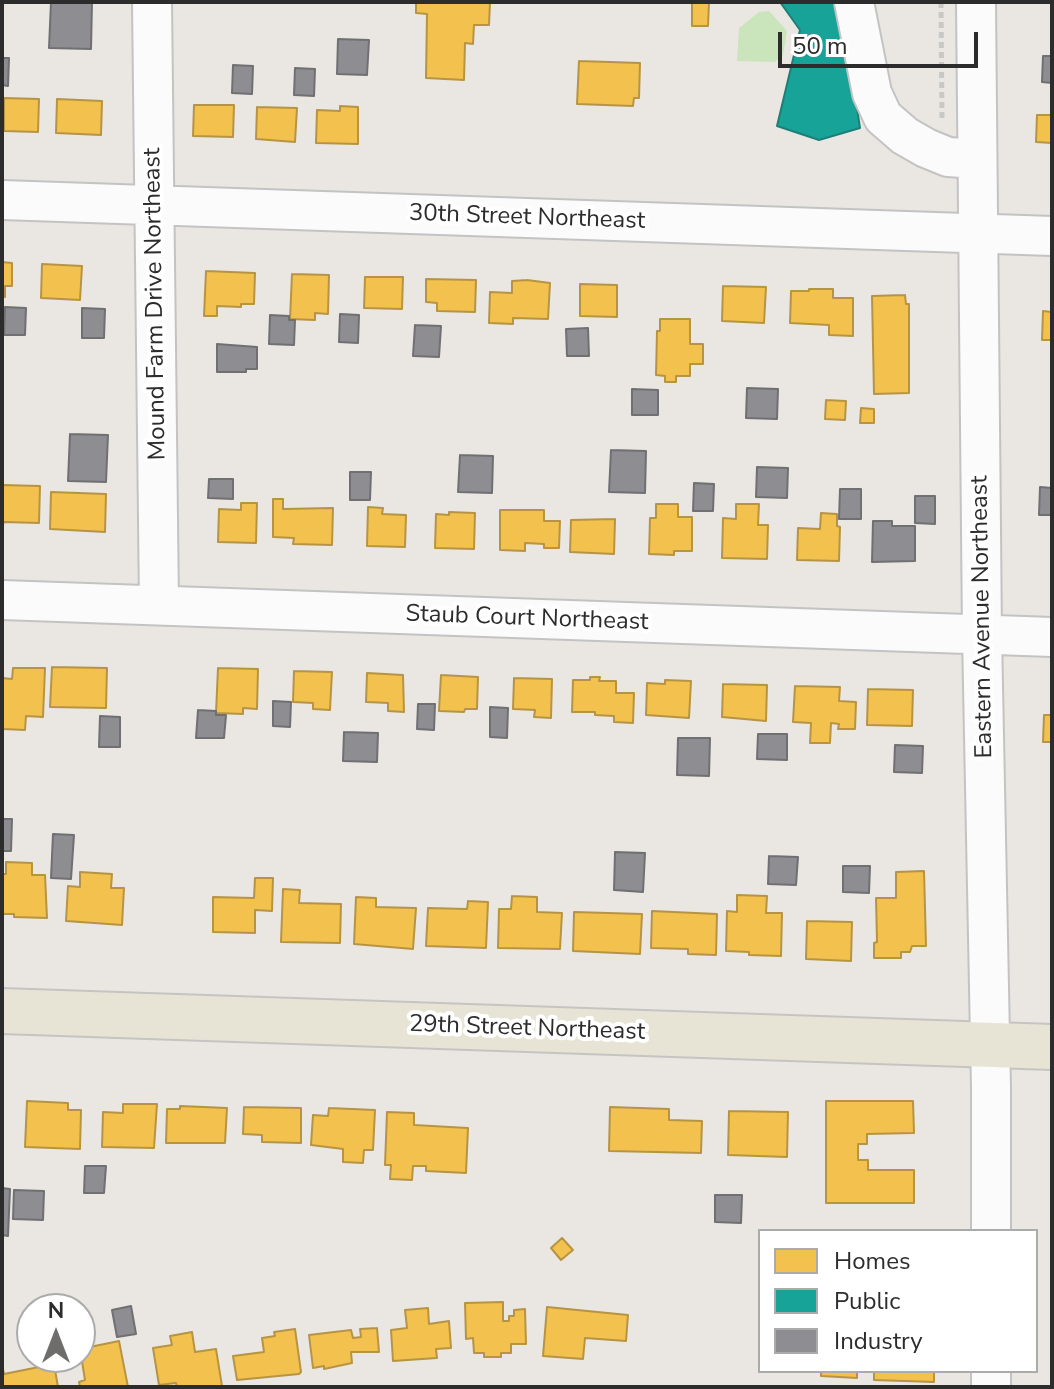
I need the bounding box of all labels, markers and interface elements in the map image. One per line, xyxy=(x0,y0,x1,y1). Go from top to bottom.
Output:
scale bar xyxy=(782,16,982,66)
text: 50 m xyxy=(792,30,848,62)
street label: Mound Farm Drive Northeast xyxy=(139,147,173,461)
street label: 30th Street Northeast xyxy=(408,199,646,237)
street label: Eastern Avenue Northeast xyxy=(966,475,1000,759)
street label: Staub Court Northeast xyxy=(405,600,649,638)
street label: 29th Street Northeast xyxy=(408,1010,646,1048)
legend xyxy=(758,1229,1038,1373)
text: Homes xyxy=(834,1245,910,1277)
text: Public xyxy=(834,1285,900,1317)
north arrow xyxy=(16,1293,96,1373)
text: N xyxy=(48,1296,64,1326)
text: Industry xyxy=(834,1325,923,1357)

